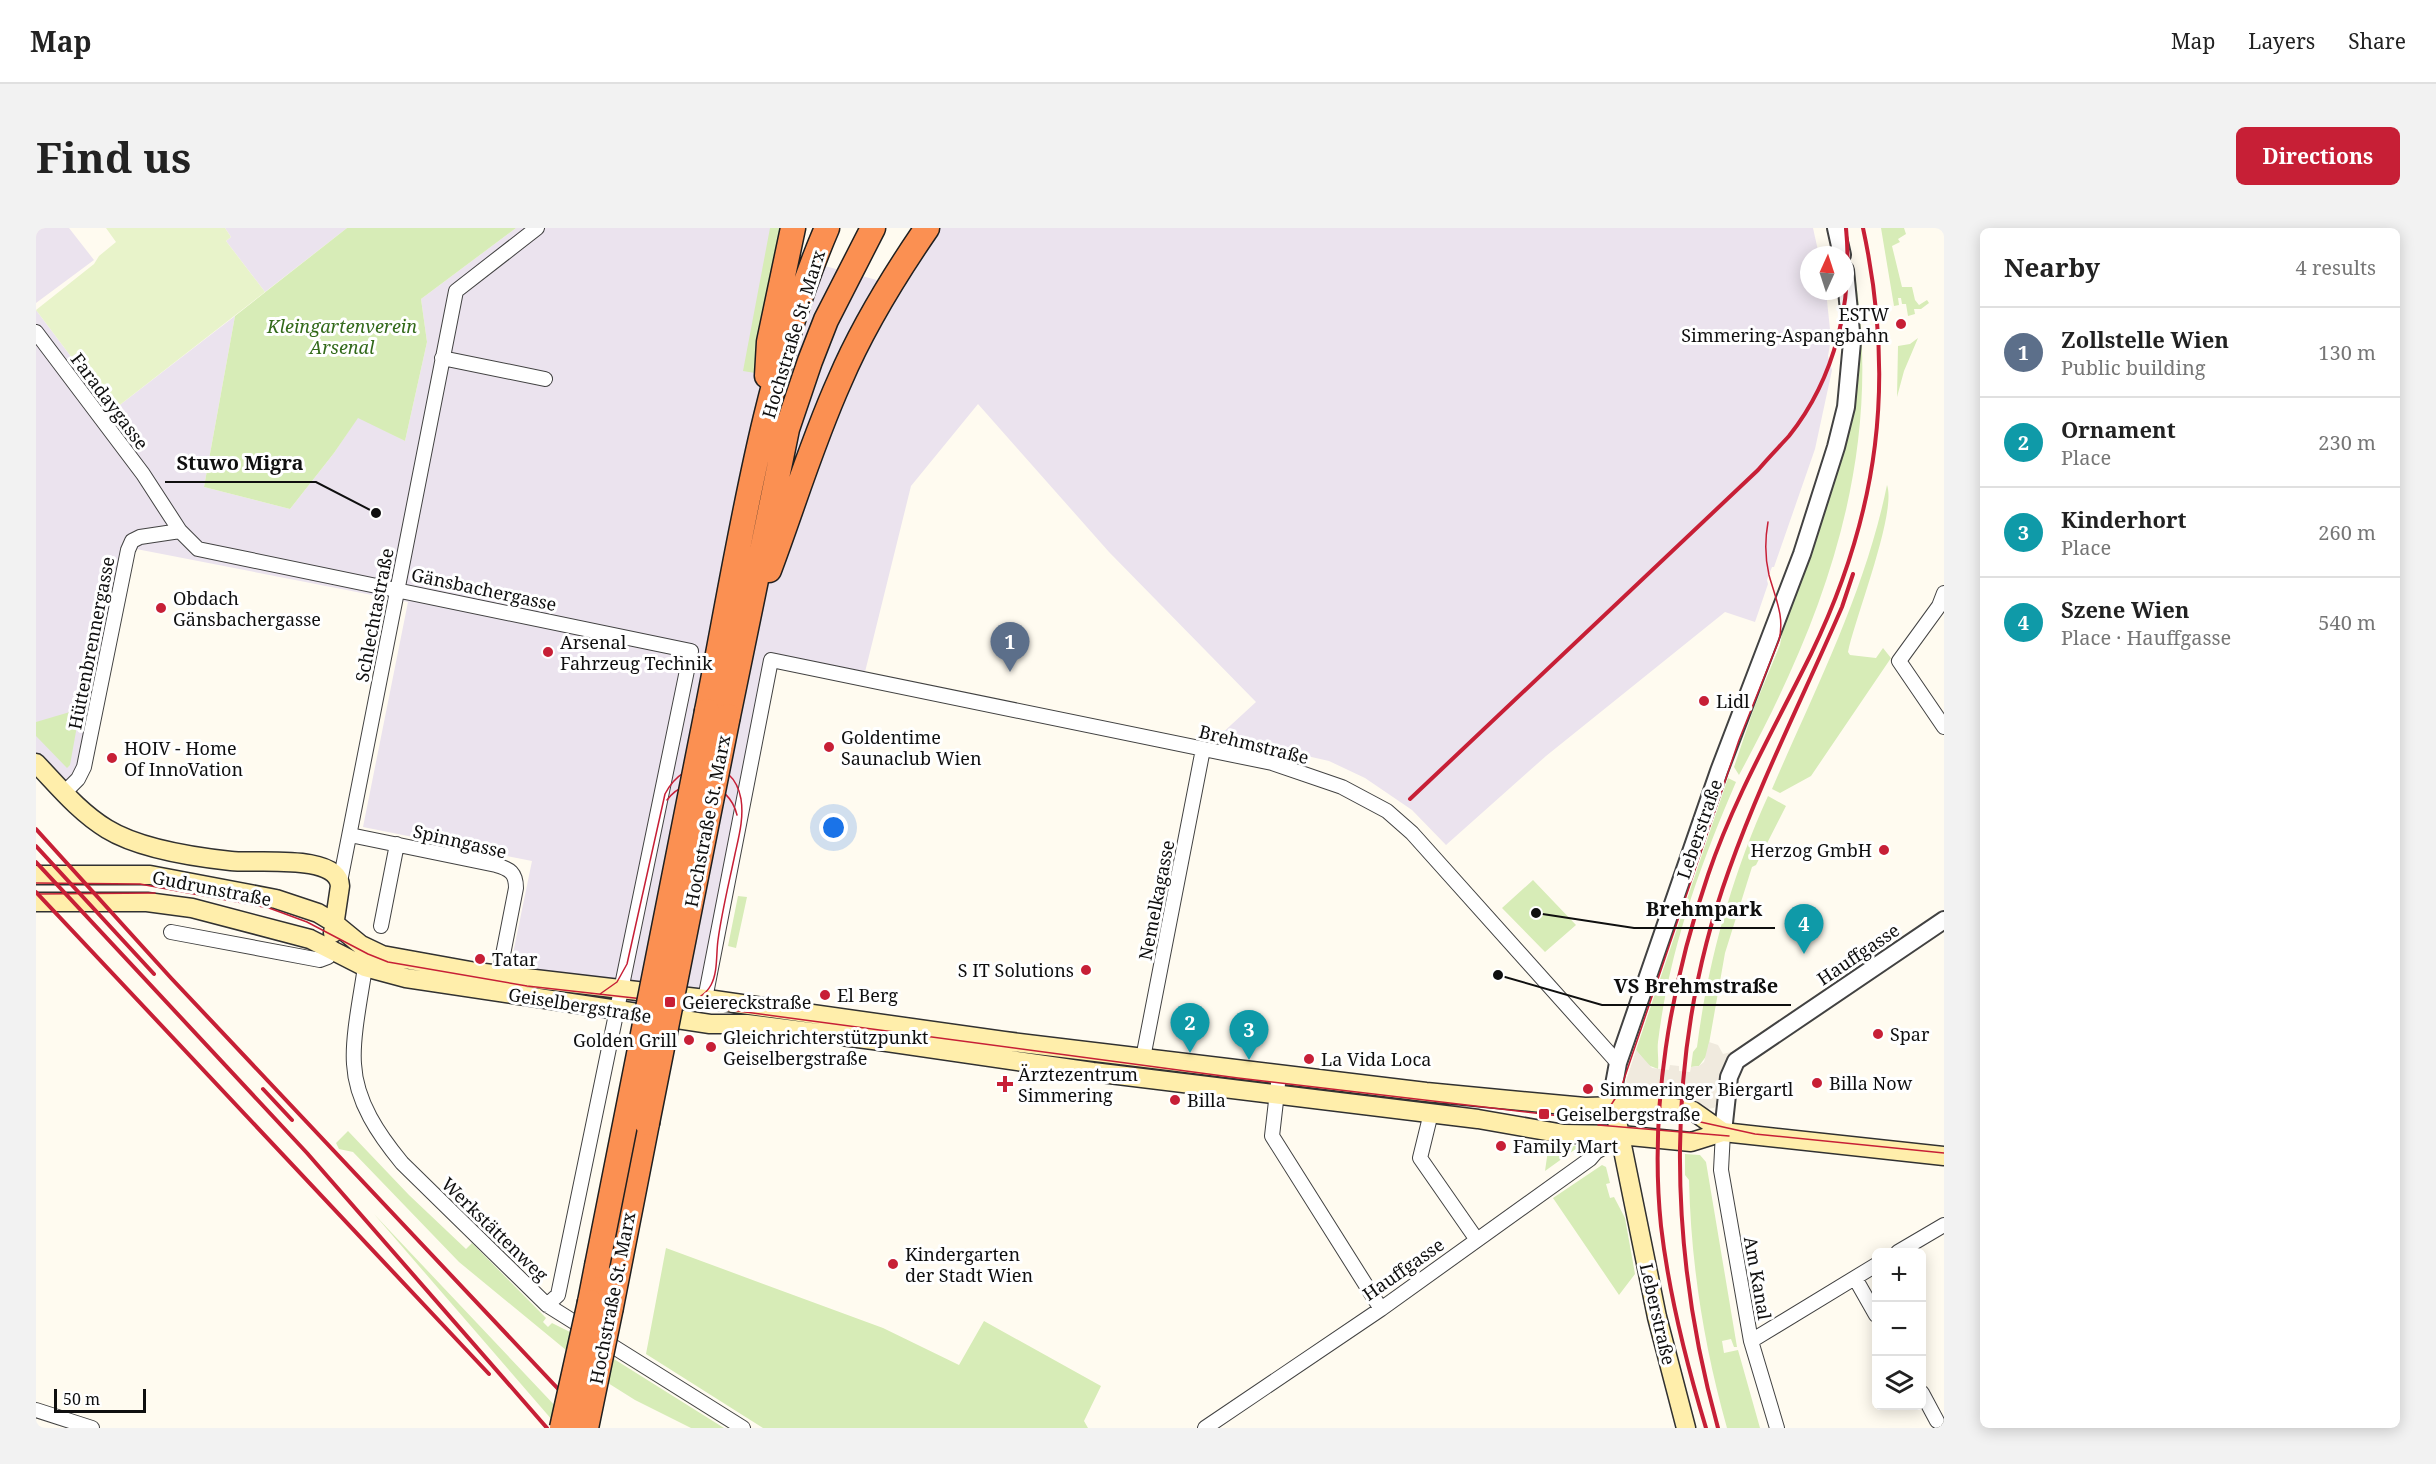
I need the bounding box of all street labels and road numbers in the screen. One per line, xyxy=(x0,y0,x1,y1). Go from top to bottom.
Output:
street label: Hochstraße St. Marx xyxy=(756,246,830,421)
street label: Faradaygasse xyxy=(66,348,154,454)
street label: Schlechtastraße xyxy=(349,546,399,684)
street label: Hüttenbrennergasse xyxy=(62,554,120,732)
street label: Gänsbachergasse xyxy=(409,562,559,616)
street label: Brehmstraße xyxy=(1197,719,1311,769)
street label: Hochstraße St. Marx xyxy=(679,732,736,909)
street label: Leberstraße xyxy=(1671,776,1727,882)
street label: Spinngasse xyxy=(411,819,509,863)
street label: Nemelkagasse xyxy=(1133,838,1179,962)
street label: Gudrunstraße xyxy=(150,865,274,911)
street label: Hauffgasse xyxy=(1812,918,1904,990)
street label: Geiselbergstraße xyxy=(507,982,653,1028)
street label: Werkstättenweg xyxy=(436,1172,554,1286)
street label: Hochstraße St. Marx xyxy=(584,1209,641,1386)
street label: Hauffgasse xyxy=(1358,1232,1448,1306)
street label: Am Kanal xyxy=(1739,1234,1777,1322)
street label: Leberstraße xyxy=(1635,1261,1681,1367)

